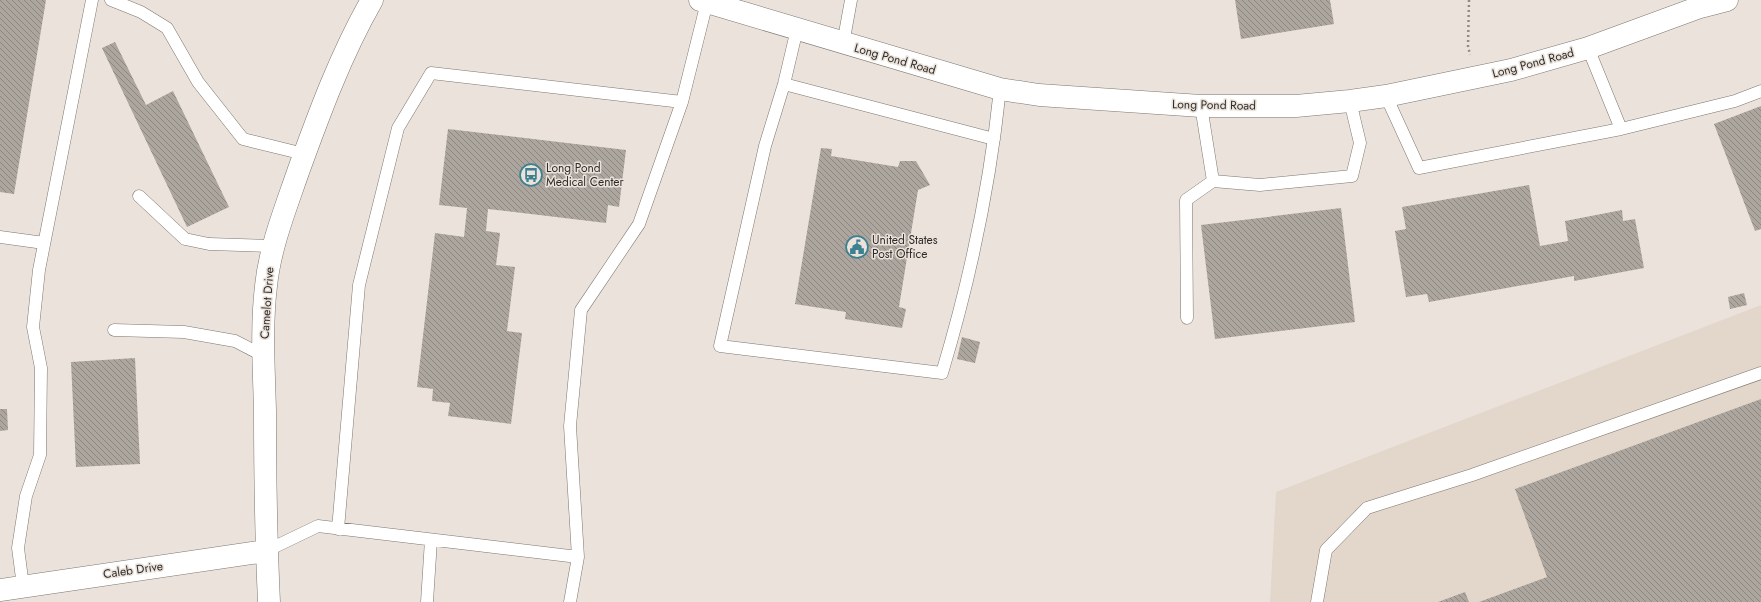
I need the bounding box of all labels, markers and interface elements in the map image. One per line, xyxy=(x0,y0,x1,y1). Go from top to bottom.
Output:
street label: Long Pond Road xyxy=(852,39,938,79)
street label: Long Pond Road xyxy=(1490,43,1576,83)
street label: Long Pond Road xyxy=(1172,95,1256,115)
place label: Long Pond Medical Center xyxy=(546,159,624,191)
bus stop icon: Long Pond Medical Center xyxy=(518,162,544,188)
place label: United States Post Office xyxy=(872,231,938,263)
public building icon: United States Post Office xyxy=(844,234,870,260)
street label: Camelot Drive xyxy=(256,266,278,340)
street label: Caleb Drive xyxy=(102,557,164,583)

